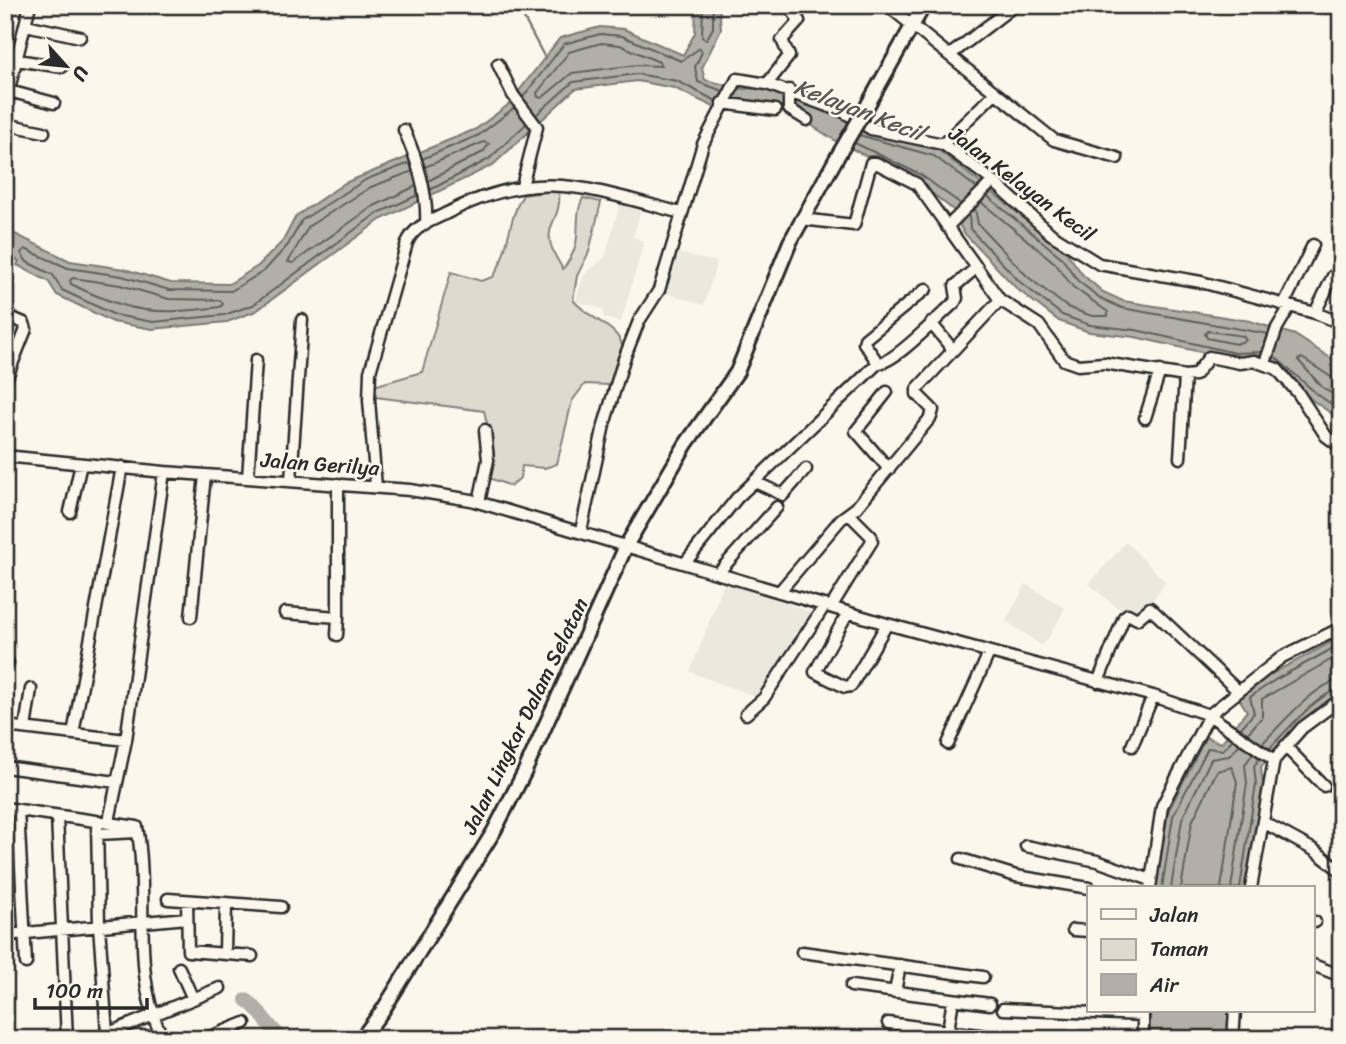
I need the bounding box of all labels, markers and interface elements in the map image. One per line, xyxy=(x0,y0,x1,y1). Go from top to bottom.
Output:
north arrow xyxy=(32,32,102,102)
text: U xyxy=(62,60,98,88)
water label: Kelayan Kecil xyxy=(788,66,935,155)
street label: Jalan Kelayan Kecil xyxy=(939,115,1105,253)
street label: Jalan Gerilya xyxy=(258,441,381,487)
street label: Jalan Lingkar Dalam Selatan xyxy=(451,591,599,842)
legend xyxy=(1087,886,1314,1012)
text: Jalan xyxy=(1149,896,1198,934)
text: Taman xyxy=(1150,930,1208,968)
text: Air xyxy=(1149,966,1180,1004)
scale bar xyxy=(35,967,147,1011)
text: 100 m xyxy=(46,972,103,1010)

